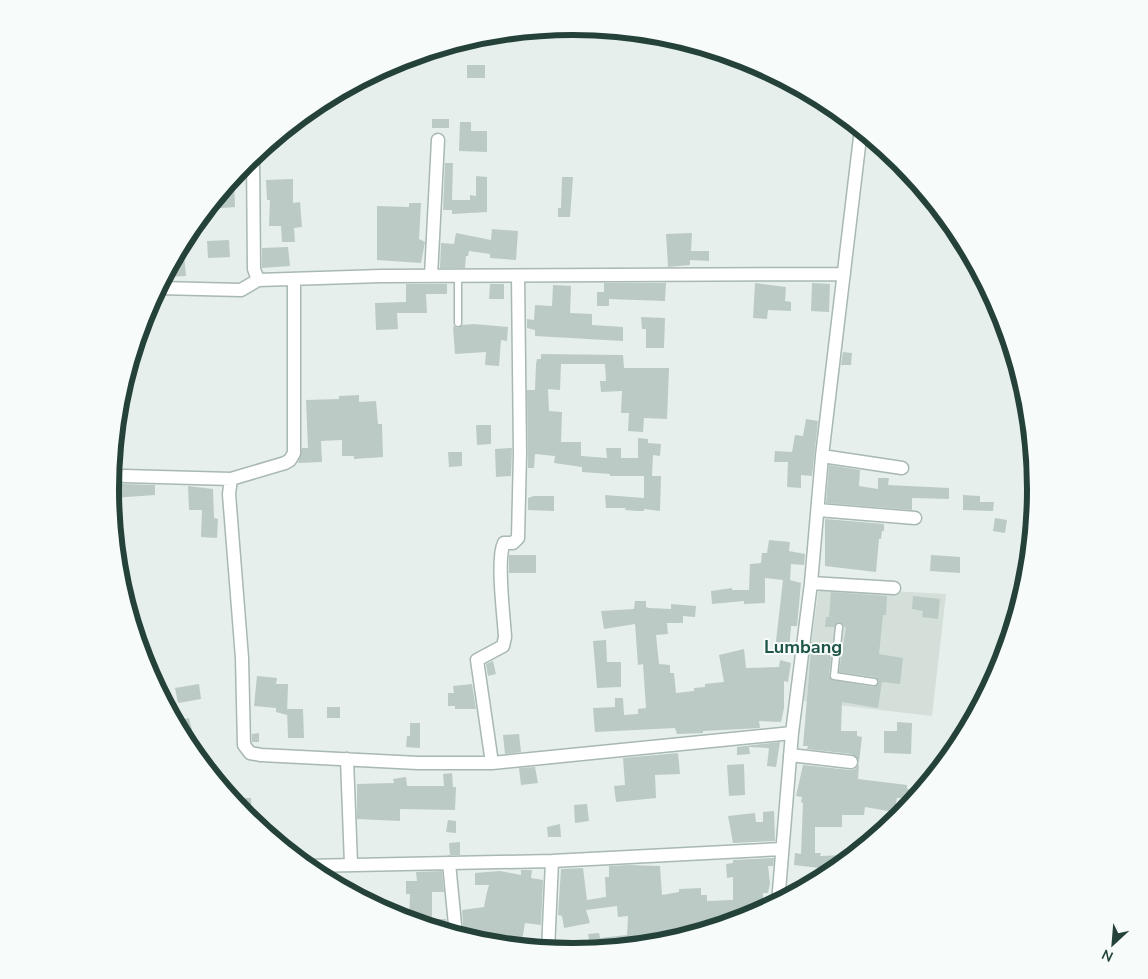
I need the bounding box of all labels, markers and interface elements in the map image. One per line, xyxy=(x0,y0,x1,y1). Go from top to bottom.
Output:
district label: Lumbang xyxy=(764,635,842,659)
north arrow xyxy=(1088,919,1138,969)
text: N xyxy=(1099,944,1116,966)

